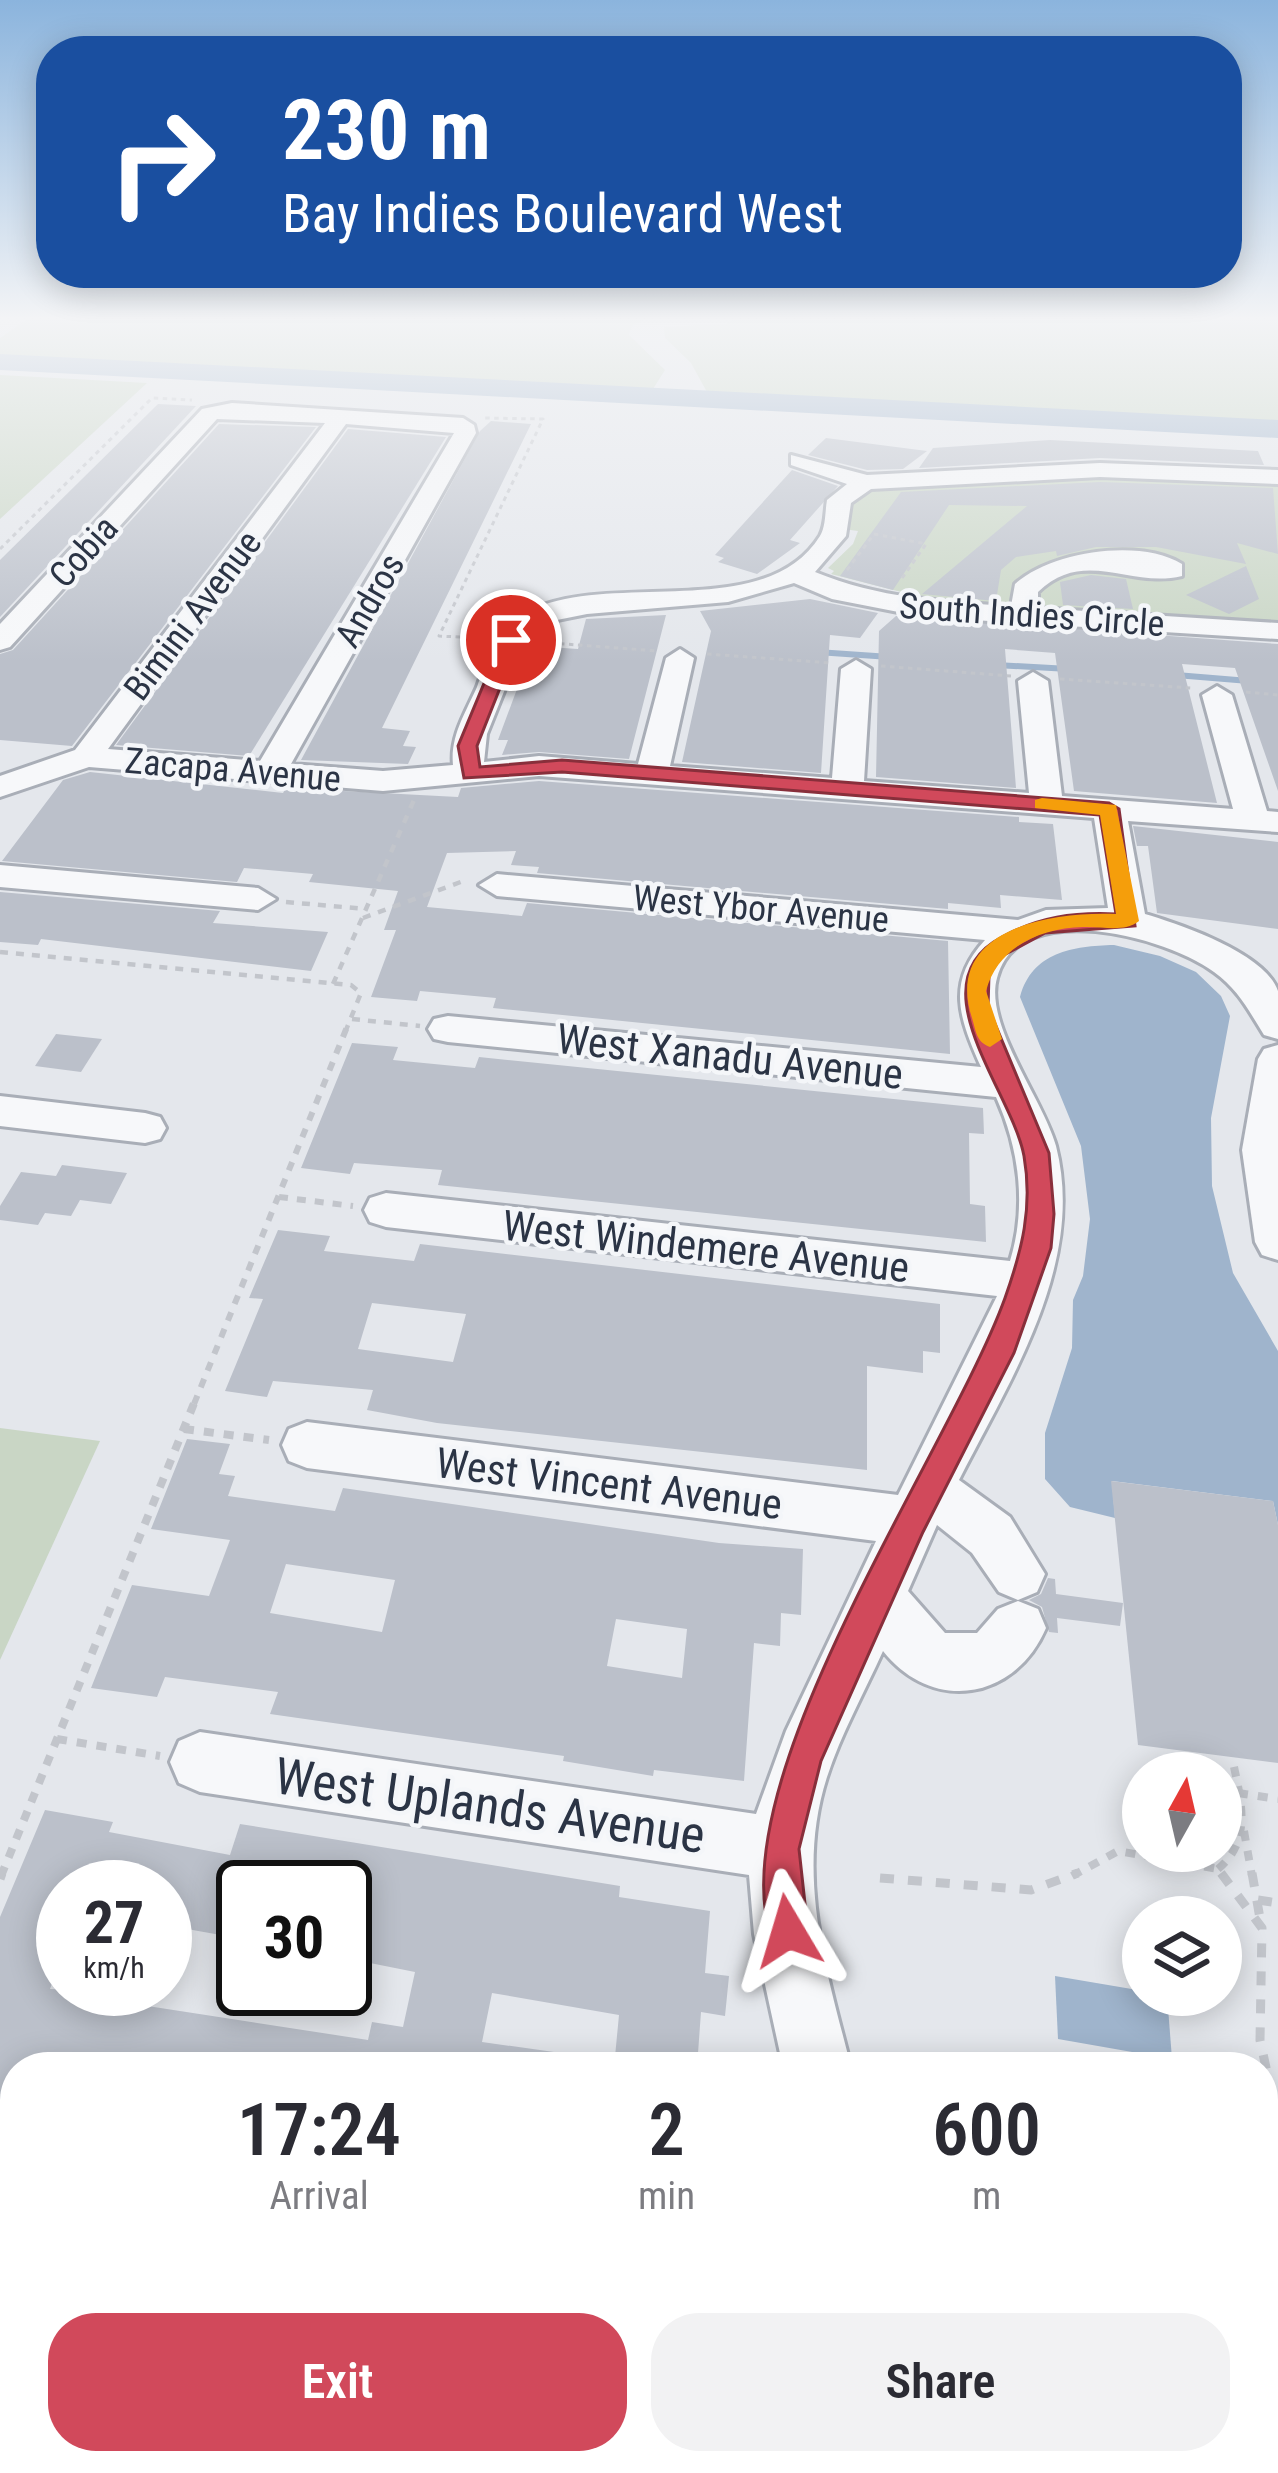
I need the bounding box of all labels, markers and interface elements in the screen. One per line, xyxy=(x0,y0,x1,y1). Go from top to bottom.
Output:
text: 230 m xyxy=(282,81,491,180)
icon: right xyxy=(84,84,240,240)
text: Bay Indies Boulevard West xyxy=(282,182,843,245)
street label: Cobia xyxy=(41,507,127,596)
street label: Bimini Avenue xyxy=(116,523,270,708)
street label: Andros xyxy=(326,546,413,655)
street label: South Indies Circle xyxy=(898,585,1166,645)
pin xyxy=(460,589,562,691)
icon: arrive xyxy=(478,607,544,673)
street label: Zacapa Avenue xyxy=(123,740,343,800)
street label: West Ybor Avenue xyxy=(631,877,891,941)
street label: West Xanadu Avenue xyxy=(554,1014,905,1099)
street label: West Windemere Avenue xyxy=(500,1201,912,1292)
street label: West Vincent Avenue xyxy=(433,1438,785,1529)
street label: West Uplands Avenue xyxy=(271,1746,709,1865)
north arrow xyxy=(1122,1752,1242,1872)
map controls xyxy=(1122,1752,1242,2016)
speed limit sign: 30 xyxy=(216,1860,372,2016)
position arrow xyxy=(725,1868,851,1994)
text: 27 xyxy=(84,1887,144,1958)
button: layers xyxy=(1122,1896,1242,2016)
text: km/h xyxy=(83,1950,145,1985)
text: 17:24 xyxy=(237,2088,401,2173)
text: 2 xyxy=(649,2088,685,2173)
text: 600 xyxy=(932,2088,1041,2173)
text: Arrival xyxy=(269,2173,369,2219)
text: min xyxy=(638,2173,695,2219)
text: m xyxy=(972,2173,1001,2219)
button: Exit xyxy=(48,2313,627,2451)
button: Share xyxy=(651,2313,1230,2451)

